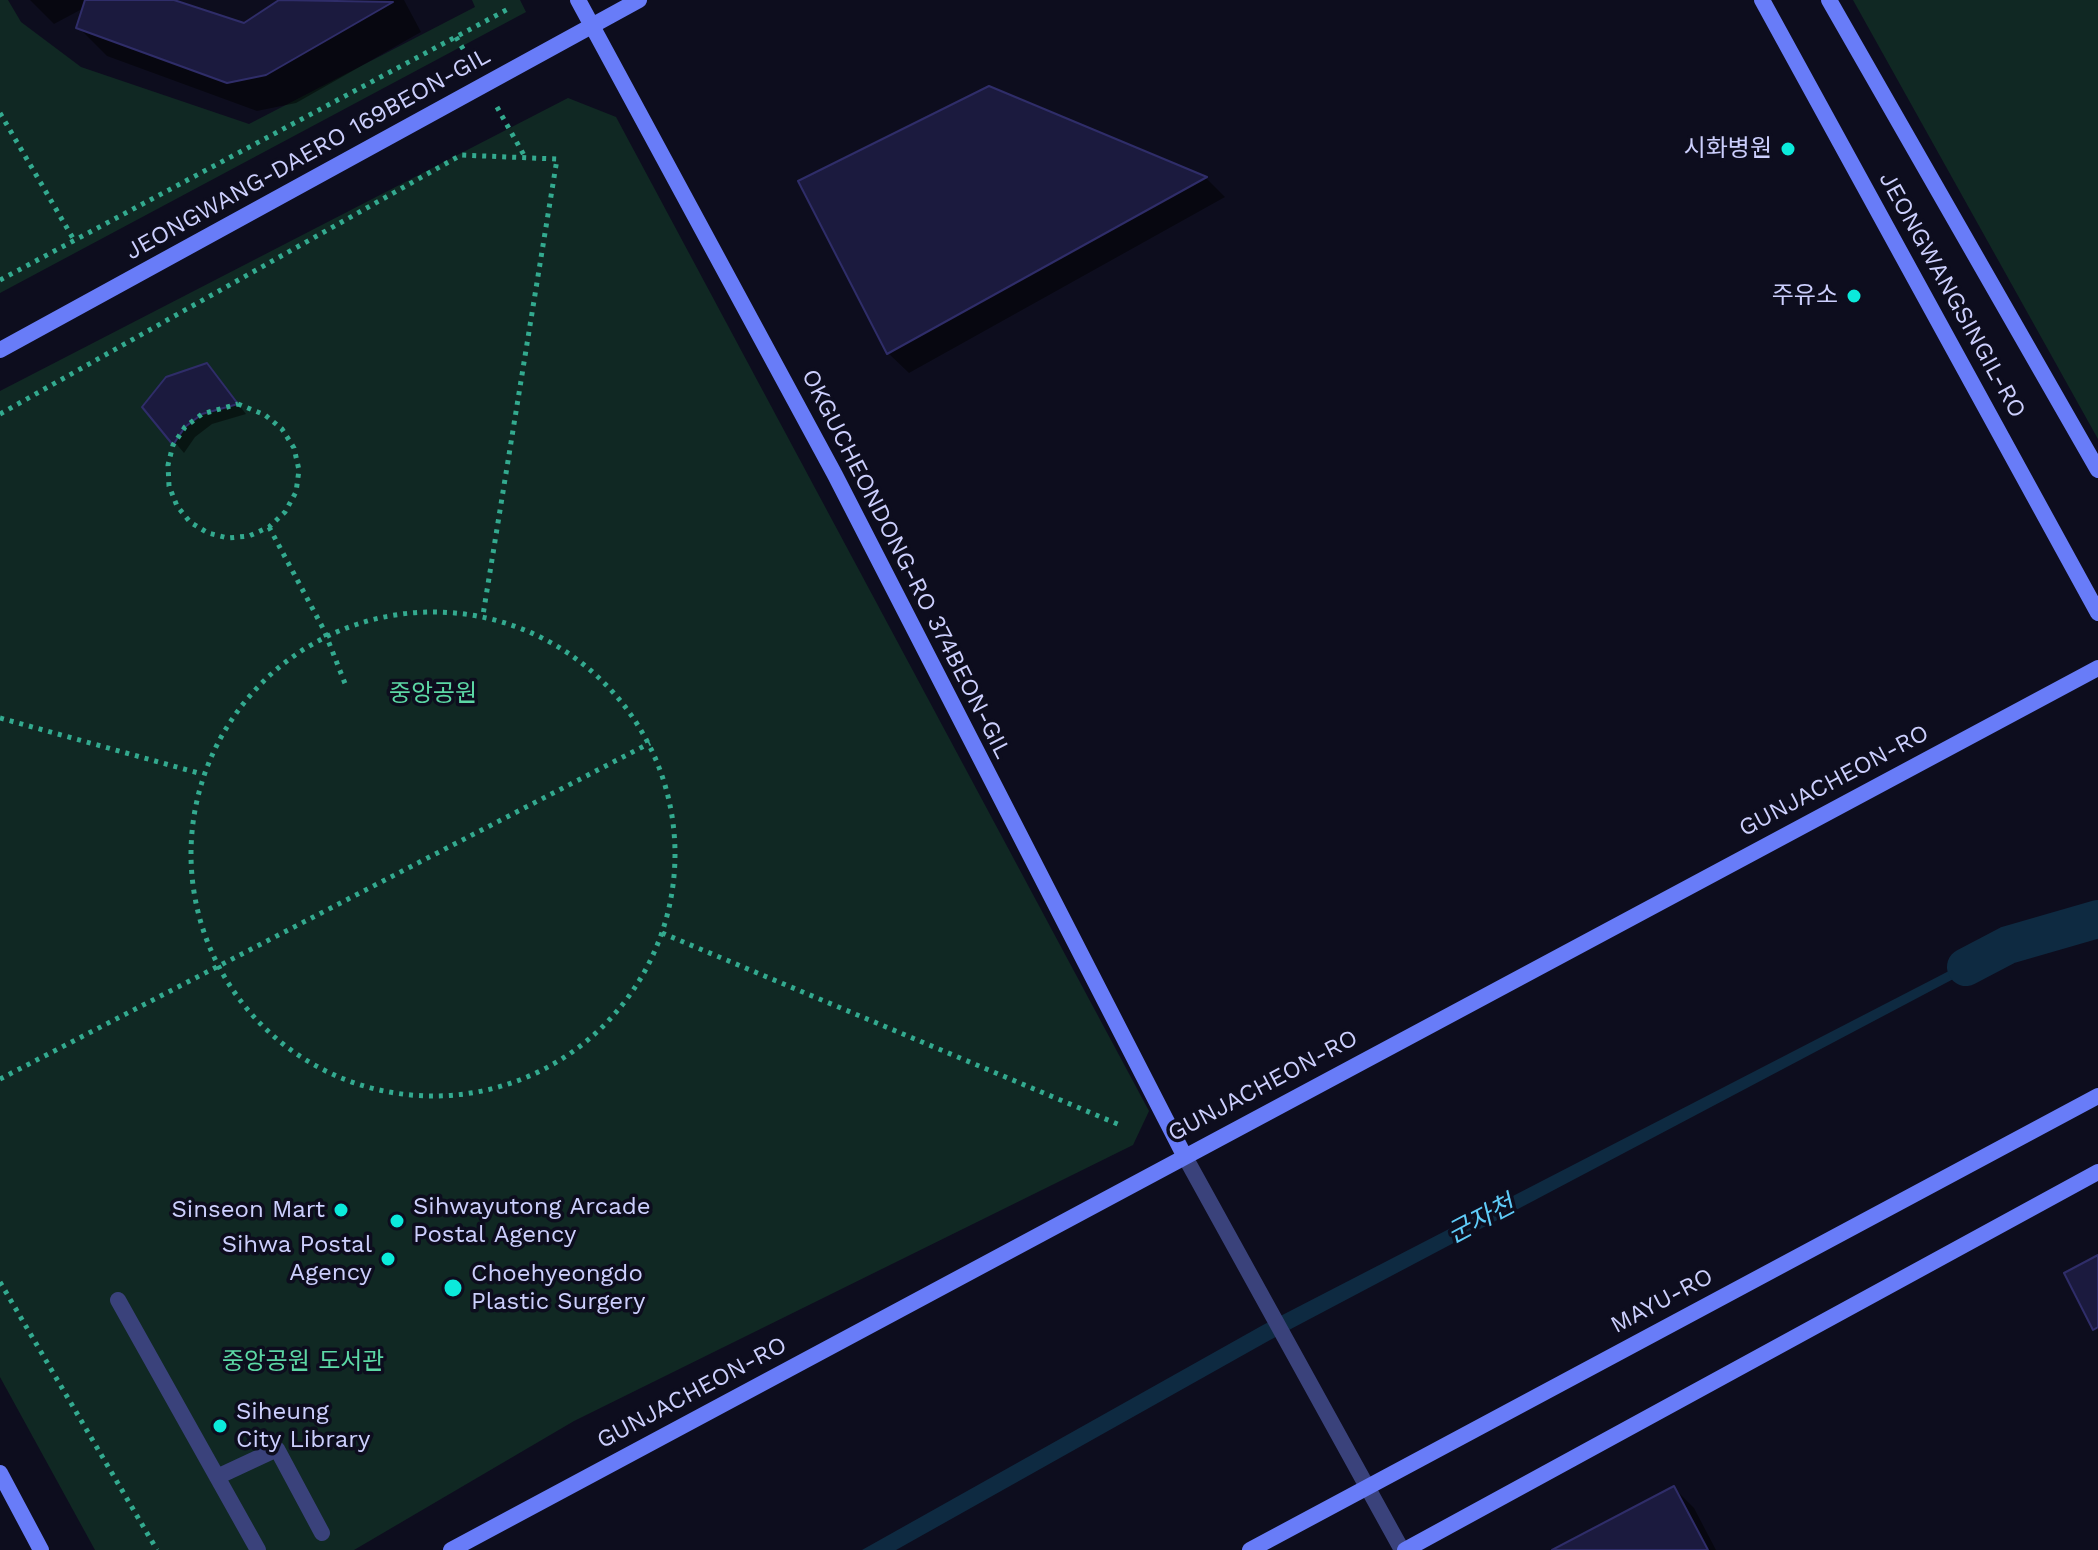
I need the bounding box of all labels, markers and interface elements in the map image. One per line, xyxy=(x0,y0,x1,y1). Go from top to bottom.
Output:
street label: JEONGWANG-DAERO 169BEON-GIL xyxy=(121,41,495,267)
place label: 시화병원 xyxy=(1684,135,1772,163)
marker: 시화병원 xyxy=(1779,140,1797,158)
street label: JEONGWANGSINGIL-RO xyxy=(1872,167,2032,423)
place label: 주유소 xyxy=(1772,282,1838,310)
marker: 주유소 xyxy=(1845,287,1863,305)
street label: OKGUCHEONDONG-RO 374BEON-GIL xyxy=(795,364,1017,764)
park label: 중앙공원 xyxy=(389,680,477,708)
street label: GUNJACHEON-RO xyxy=(1734,719,1934,843)
street label: GUNJACHEON-RO xyxy=(1163,1024,1363,1148)
water label: 군자천 xyxy=(1442,1189,1520,1251)
place label: Sihwayutong Arcade Postal Agency xyxy=(413,1193,651,1249)
place label: Sinseon Mart xyxy=(171,1196,325,1224)
marker: Sinseon Mart xyxy=(332,1201,350,1219)
marker: Sihwayutong Arcade Postal Agency xyxy=(388,1212,406,1230)
place label: Sihwa Postal Agency xyxy=(222,1231,372,1287)
marker: Sihwa Postal Agency xyxy=(379,1250,397,1268)
place label: Choehyeongdo Plastic Surgery xyxy=(471,1260,645,1316)
street label: MAYU-RO xyxy=(1606,1262,1718,1340)
marker: Choehyeongdo Plastic Surgery xyxy=(442,1277,464,1299)
street label: GUNJACHEON-RO xyxy=(592,1331,792,1455)
park label: 중앙공원 도서관 xyxy=(222,1348,384,1376)
place label: Siheung City Library xyxy=(236,1398,370,1454)
marker: Siheung City Library xyxy=(211,1417,229,1435)

